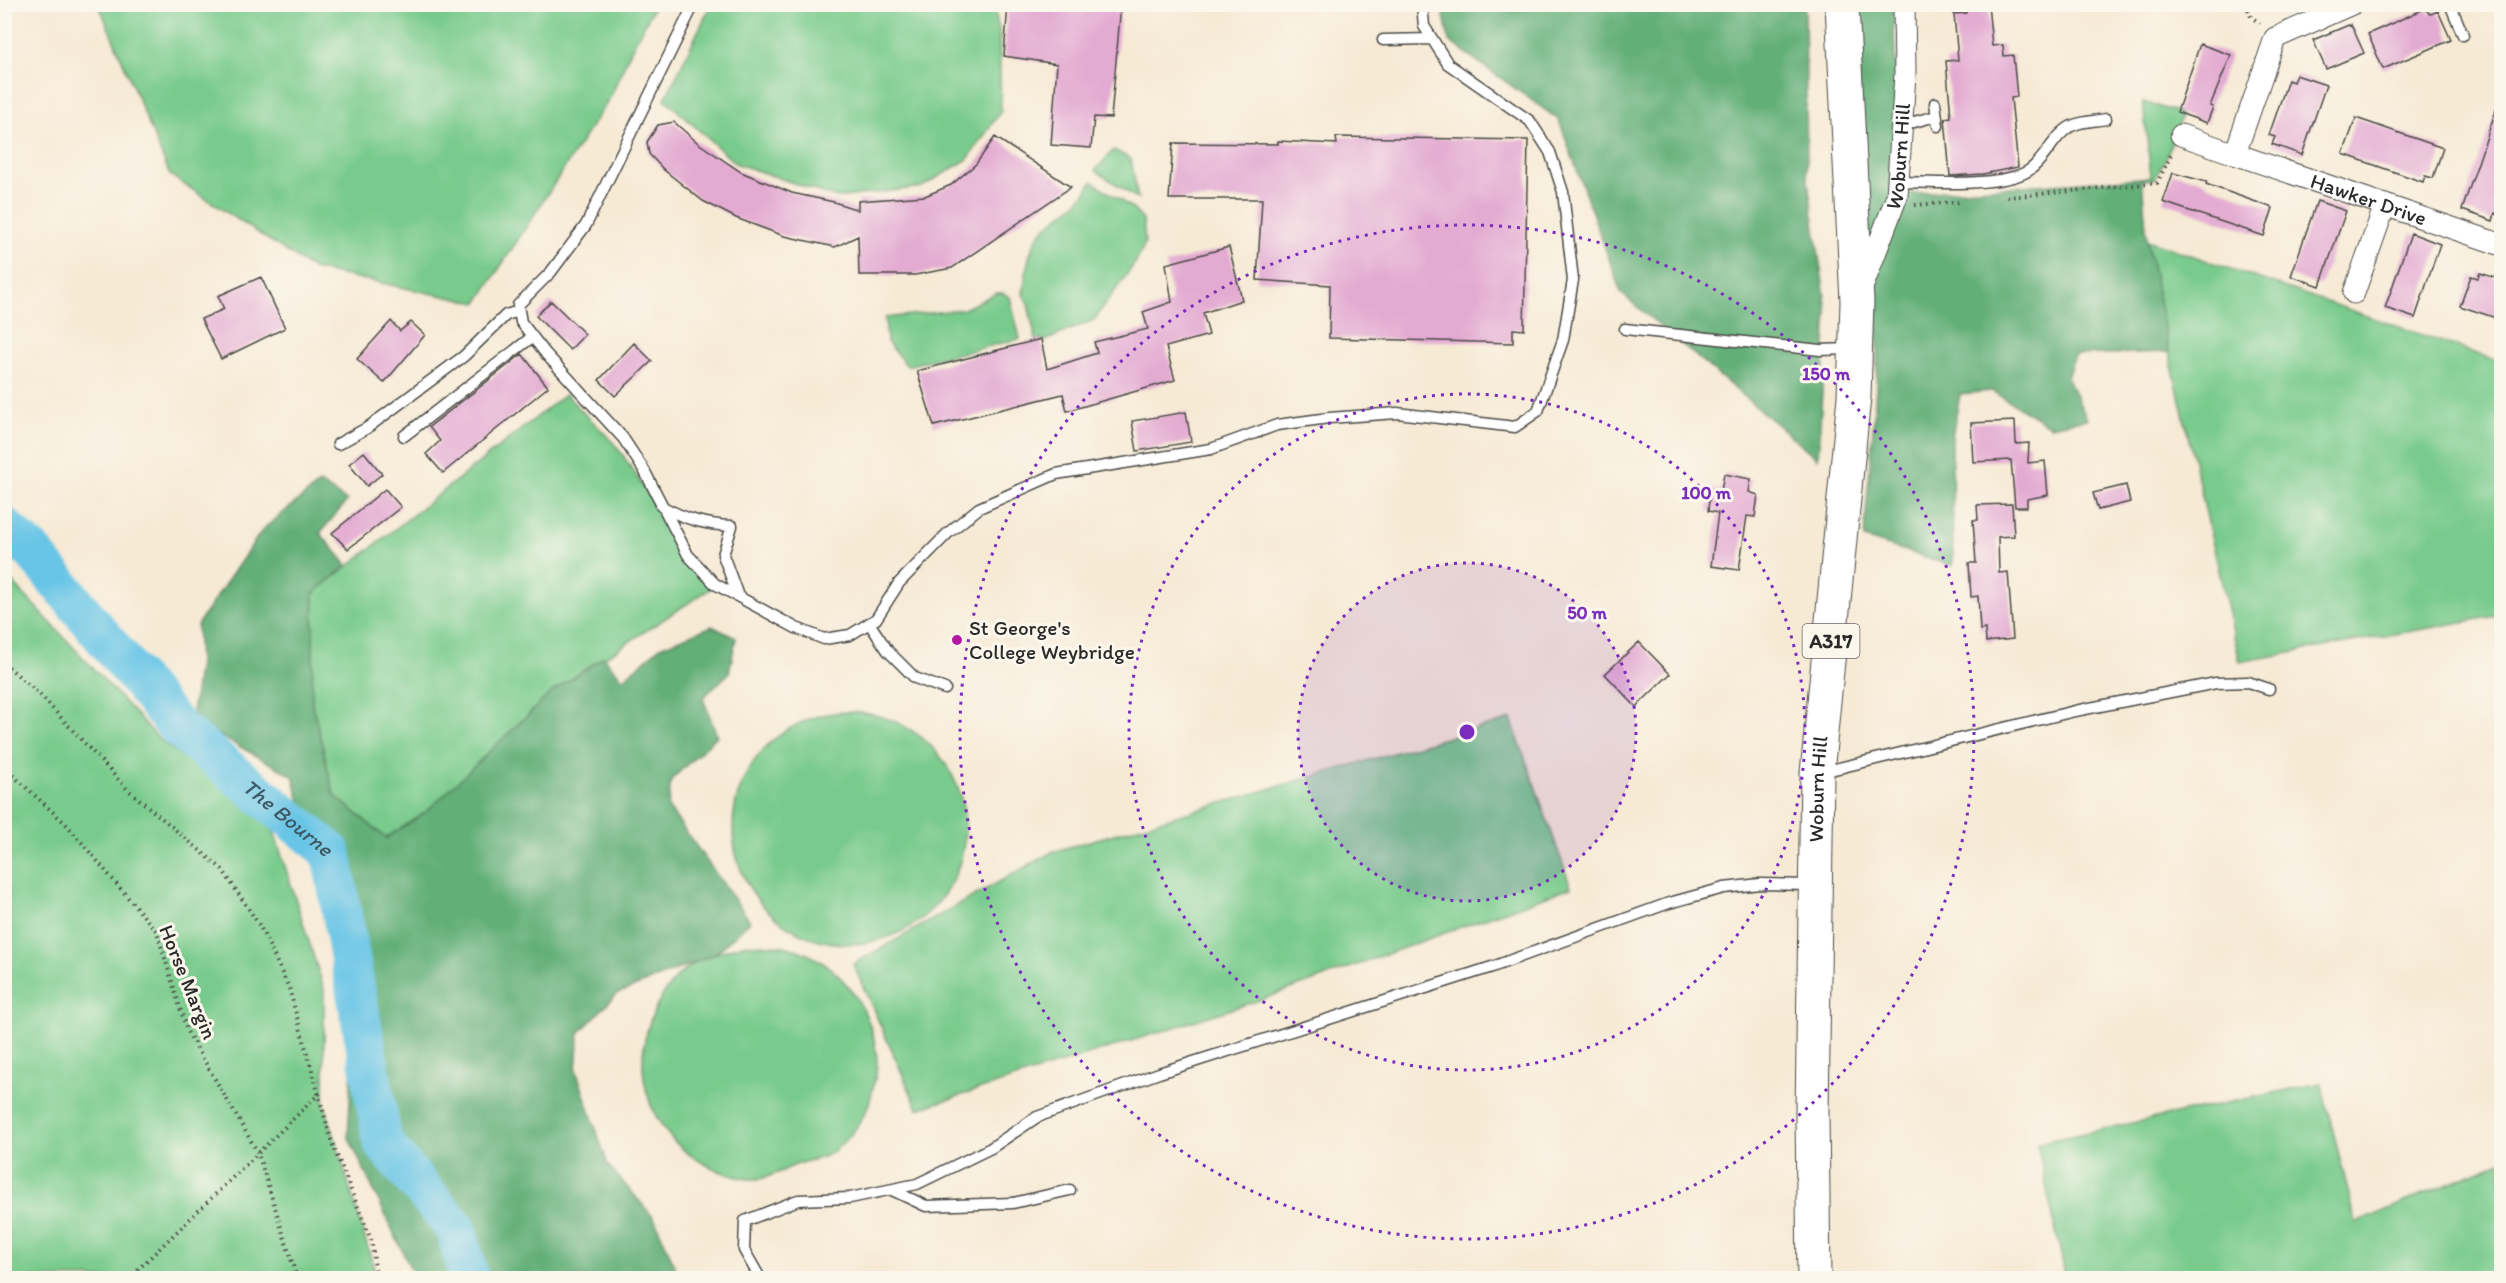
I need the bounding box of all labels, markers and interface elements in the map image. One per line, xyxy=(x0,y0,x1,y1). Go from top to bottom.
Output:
street label: Woburn Hill xyxy=(1880,102,1915,213)
street label: Hawker Drive xyxy=(2307,168,2430,230)
text: 150 m xyxy=(1802,363,1851,385)
text: 100 m xyxy=(1681,482,1732,504)
text: 50 m xyxy=(1567,602,1608,624)
place label: St George's College Weybridge xyxy=(969,615,1135,664)
road number: A317 xyxy=(1802,624,1860,658)
marker: St George's College Weybridge xyxy=(950,633,964,647)
centre of rings xyxy=(1457,722,1477,742)
street label: Woburn Hill xyxy=(1803,735,1833,843)
water label: The Bourne xyxy=(237,773,339,863)
street label: Horse Margin xyxy=(154,921,223,1043)

